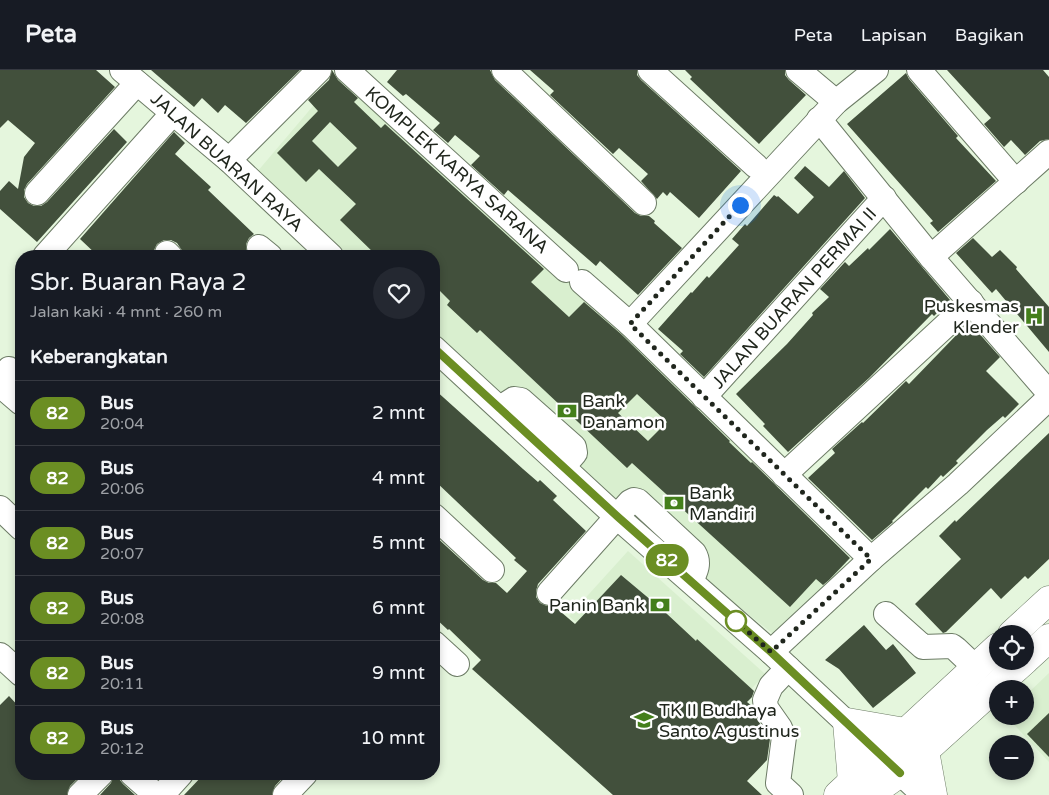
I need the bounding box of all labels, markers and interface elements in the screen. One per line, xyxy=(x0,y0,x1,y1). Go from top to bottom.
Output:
text: Peta xyxy=(25,20,77,49)
text: Peta xyxy=(794,24,833,46)
text: Lapisan xyxy=(861,24,927,46)
text: Bagikan xyxy=(955,24,1024,46)
street label: KOMPLEK KARYA SARANA xyxy=(361,82,553,258)
street label: JALAN BUARAN RAYA xyxy=(146,88,308,236)
your location xyxy=(728,193,753,218)
street label: JALAN BUARAN PERMAI II xyxy=(707,203,881,393)
button: heart xyxy=(373,267,425,319)
text: Sbr. Buaran Raya 2 xyxy=(30,268,247,297)
place label: Puskesmas Klender xyxy=(924,295,1019,338)
text: Jalan kaki · 4 mnt · 260 m xyxy=(30,302,222,322)
hospital icon: Puskesmas Klender xyxy=(1023,305,1045,327)
text: Keberangkatan xyxy=(30,346,168,368)
place label: Bank Danamon xyxy=(582,390,665,433)
text: Bus xyxy=(100,392,134,414)
bank icon: Bank Danamon xyxy=(556,400,578,422)
text: 82 xyxy=(46,402,69,424)
text: 2 mnt xyxy=(372,402,425,424)
text: 20:04 xyxy=(100,414,144,434)
text: Bus xyxy=(100,457,134,479)
text: 82 xyxy=(46,467,69,489)
text: 4 mnt xyxy=(372,467,425,489)
text: 20:06 xyxy=(100,479,144,499)
place label: Bank Mandiri xyxy=(689,482,755,525)
bank icon: Bank Mandiri xyxy=(663,492,685,514)
text: Bus xyxy=(100,522,134,544)
text: 82 xyxy=(46,532,69,554)
text: 5 mnt xyxy=(372,532,425,554)
text: 20:07 xyxy=(100,544,144,564)
line badge: 82 xyxy=(644,544,690,576)
text: 82 xyxy=(656,549,678,571)
text: Bus xyxy=(100,587,134,609)
place label: Panin Bank xyxy=(549,594,645,616)
bank icon: Panin Bank xyxy=(649,594,671,616)
text: 82 xyxy=(46,597,69,619)
text: 6 mnt xyxy=(372,597,425,619)
text: 20:08 xyxy=(100,609,144,629)
unlabelled marker xyxy=(725,610,747,632)
map controls xyxy=(989,625,1034,780)
button: locate xyxy=(989,625,1034,670)
text: Bus xyxy=(100,652,134,674)
text: 82 xyxy=(46,662,69,684)
text: 9 mnt xyxy=(372,662,425,684)
text: 20:11 xyxy=(100,674,144,694)
button: + xyxy=(989,680,1034,725)
place label: TK II Budhaya Santo Agustinus xyxy=(659,699,799,742)
school or university icon: TK II Budhaya Santo Agustinus xyxy=(633,709,655,731)
text: Bus xyxy=(100,717,134,739)
text: 82 xyxy=(46,727,69,749)
text: 10 mnt xyxy=(360,727,425,749)
button: − xyxy=(989,735,1034,780)
text: 20:12 xyxy=(100,739,144,759)

